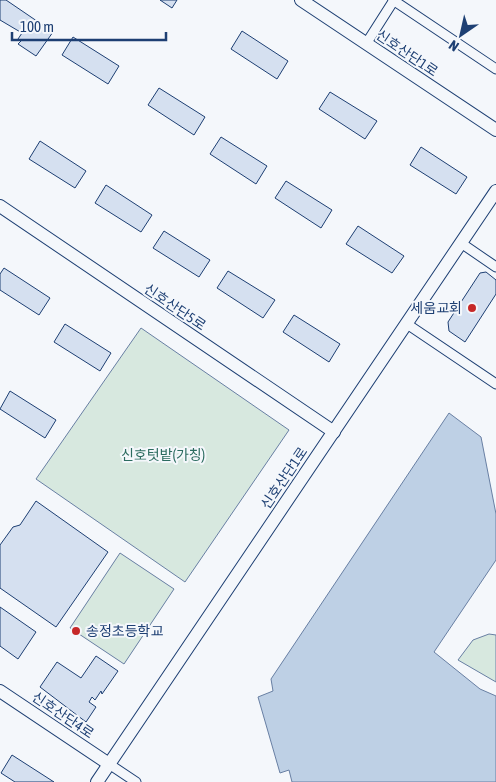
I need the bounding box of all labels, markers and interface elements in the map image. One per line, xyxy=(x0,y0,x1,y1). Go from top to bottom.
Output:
scale bar xyxy=(12,10,166,42)
north arrow xyxy=(436,10,486,60)
text: 100 m xyxy=(20,18,54,35)
street label: 신호산단1로 xyxy=(373,27,441,80)
text: N xyxy=(446,37,462,55)
street label: 신호산단5로 xyxy=(141,281,209,334)
place label: 세움교회 xyxy=(410,300,462,316)
marker: 세움교회 xyxy=(466,302,478,314)
street label: 신호산단1로 xyxy=(258,444,311,512)
park label: 신호텃밭(가칭) xyxy=(121,447,205,463)
place label: 송정초등학교 xyxy=(86,623,163,639)
marker: 송정초등학교 xyxy=(70,625,82,637)
street label: 신호산단4로 xyxy=(29,689,97,742)

